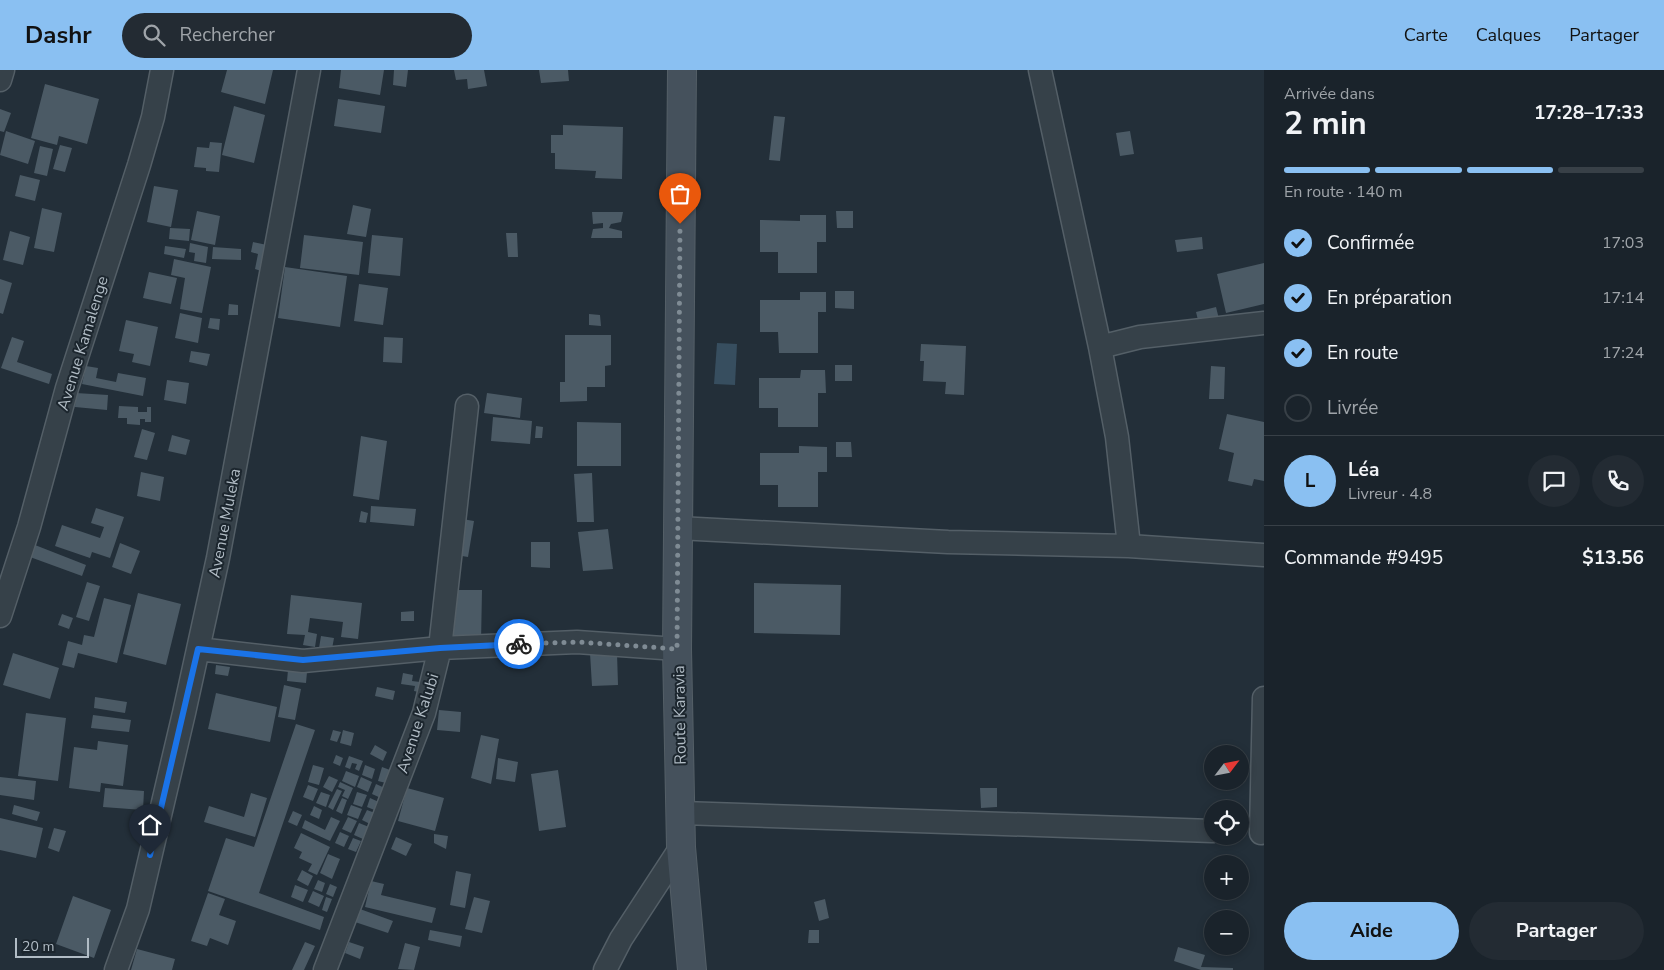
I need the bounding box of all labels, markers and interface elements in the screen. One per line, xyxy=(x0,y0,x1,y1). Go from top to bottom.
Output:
search box xyxy=(122,13,472,58)
text: Dashr xyxy=(25,19,92,51)
icon: search xyxy=(140,21,168,49)
text: Rechercher xyxy=(180,22,275,48)
text: Carte xyxy=(1404,23,1448,47)
text: Calques xyxy=(1476,23,1541,47)
text: Partager xyxy=(1569,23,1639,47)
text: Arrivée dans xyxy=(1284,83,1375,105)
text: 17:28–17:33 xyxy=(1534,100,1644,126)
text: 2 min xyxy=(1284,102,1367,145)
pin xyxy=(659,173,701,224)
icon: bag xyxy=(666,180,694,208)
text: En route · 140 m xyxy=(1284,181,1403,203)
icon: check xyxy=(1284,229,1312,257)
text: Confirmée xyxy=(1327,230,1414,256)
text: 17:03 xyxy=(1602,232,1644,254)
street label: Avenue Kamalenge xyxy=(52,273,114,413)
icon: check xyxy=(1284,284,1312,312)
text: En préparation xyxy=(1327,285,1452,311)
text: 17:14 xyxy=(1602,287,1644,309)
icon: check xyxy=(1284,339,1312,367)
text: En route xyxy=(1327,340,1398,366)
text: 17:24 xyxy=(1602,342,1644,364)
text: Livrée xyxy=(1327,395,1378,421)
button: chat xyxy=(1528,455,1580,507)
button: phone xyxy=(1592,455,1644,507)
text: Léa xyxy=(1348,457,1379,483)
street label: Avenue Muleka xyxy=(204,467,246,580)
text: L xyxy=(1305,468,1315,494)
text: Livreur · 4.8 xyxy=(1348,483,1432,505)
text: Commande #9495 xyxy=(1284,545,1443,571)
text: $13.56 xyxy=(1582,545,1644,571)
courier xyxy=(494,619,544,669)
icon: bike xyxy=(505,630,533,658)
street label: Route Karavia xyxy=(668,665,692,765)
street label: Avenue Kalubi xyxy=(391,671,444,776)
north arrow xyxy=(1204,745,1249,790)
map controls xyxy=(1204,745,1249,955)
button: locate xyxy=(1204,800,1249,845)
pin xyxy=(129,804,171,855)
icon: home xyxy=(136,811,164,839)
button: + xyxy=(1204,855,1249,900)
button: Aide xyxy=(1284,902,1459,960)
button: Partager xyxy=(1469,902,1644,960)
button: − xyxy=(1204,910,1249,955)
scale bar xyxy=(15,935,89,958)
text: 20 m xyxy=(22,937,54,956)

